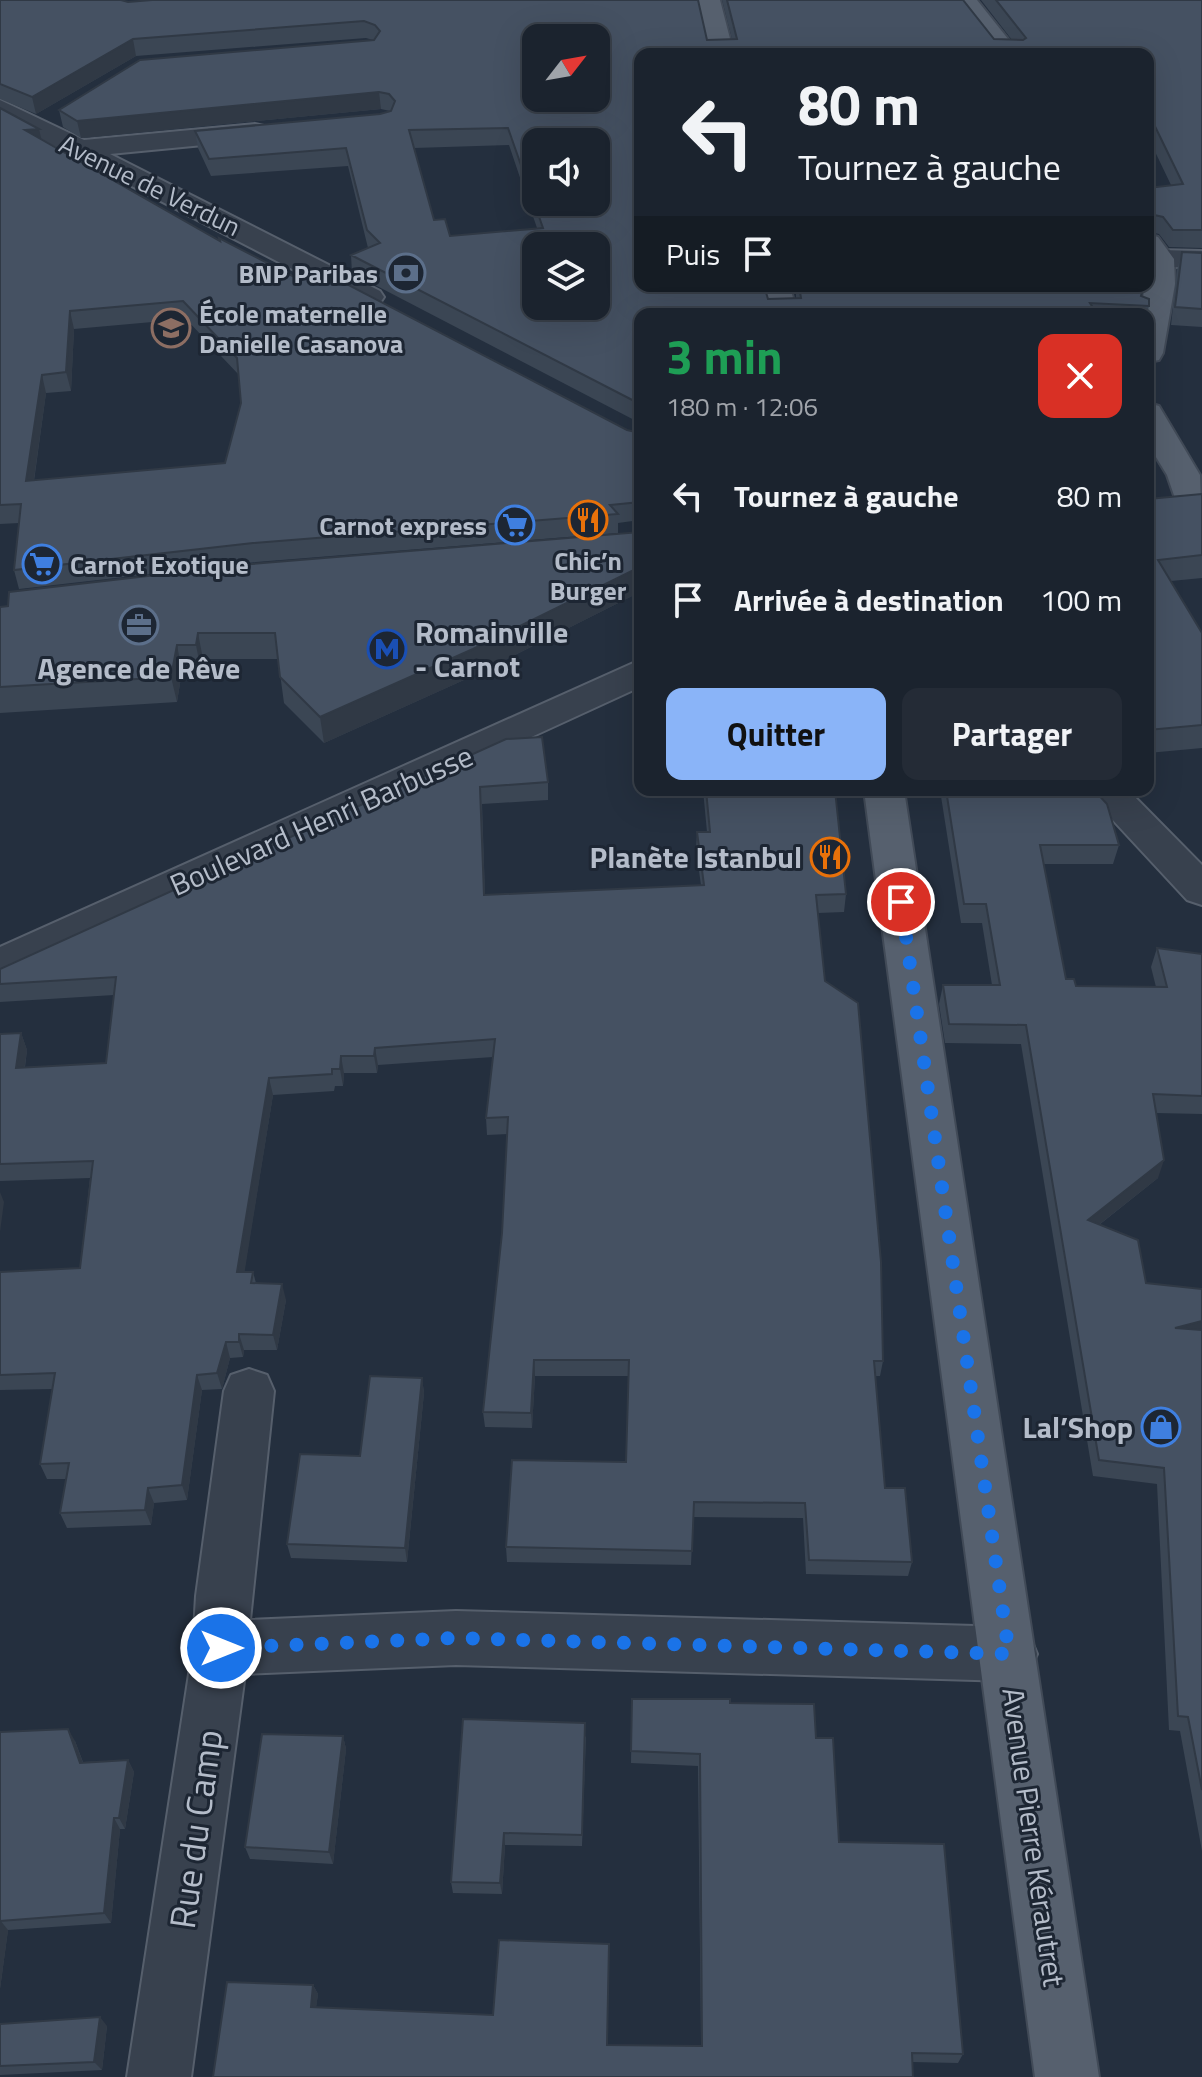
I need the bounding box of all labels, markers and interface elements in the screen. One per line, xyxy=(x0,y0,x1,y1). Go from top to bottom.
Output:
north arrow xyxy=(522,24,610,112)
map controls xyxy=(522,24,610,320)
text: 80 m xyxy=(798,62,920,147)
icon: left xyxy=(666,80,770,184)
street label: Avenue de Verdun xyxy=(53,124,247,246)
button: sound xyxy=(522,128,610,216)
text: Tournez à gauche xyxy=(798,139,1061,194)
text: Puis xyxy=(666,231,720,277)
button: layers xyxy=(522,232,610,320)
icon: arrive xyxy=(736,232,780,276)
bank icon: BNP Paribas xyxy=(385,252,427,294)
place label: BNP Paribas xyxy=(239,254,378,293)
place label: École maternelle Danielle Casanova xyxy=(199,294,403,363)
school or university icon: École maternelle Danielle Casanova xyxy=(150,307,192,349)
text: 3 min xyxy=(666,320,783,393)
button: close xyxy=(1038,334,1122,418)
text: 180 m · 12:06 xyxy=(666,387,818,426)
text: Tournez à gauche xyxy=(734,473,959,519)
text: 80 m xyxy=(1057,473,1122,519)
icon: left xyxy=(666,474,710,518)
restaurant icon: Chic’n Burger xyxy=(567,499,609,541)
supermarket icon: Carnot express xyxy=(494,504,536,546)
place label: Carnot express xyxy=(319,506,487,545)
place label: Chic’n Burger xyxy=(550,541,627,610)
supermarket icon: Carnot Exotique xyxy=(21,543,63,585)
place label: Carnot Exotique xyxy=(70,545,249,584)
text: Arrivée à destination xyxy=(734,577,1004,623)
text: 100 m xyxy=(1040,577,1122,623)
icon: arrive xyxy=(666,578,710,622)
office icon: Agence de Rêve xyxy=(118,604,160,646)
place label: Romainville - Carnot xyxy=(415,609,568,689)
metro station icon: Romainville - Carnot xyxy=(366,628,408,670)
place label: Agence de Rêve xyxy=(38,645,240,691)
button: Quitter xyxy=(666,688,886,780)
button: Partager xyxy=(902,688,1122,780)
street label: Boulevard Henri Barbusse xyxy=(162,732,480,908)
place label: Planète Istanbul xyxy=(590,834,802,880)
restaurant icon: Planète Istanbul xyxy=(809,836,851,878)
pin xyxy=(867,868,935,936)
icon: arrive xyxy=(879,880,923,924)
place label: Lal’Shop xyxy=(1023,1404,1133,1450)
shop icon: Lal’Shop xyxy=(1140,1406,1182,1448)
position arrow xyxy=(179,1606,263,1690)
street label: Avenue Pierre Kérautret xyxy=(990,1685,1078,1990)
street label: Rue du Camp xyxy=(154,1726,236,1932)

